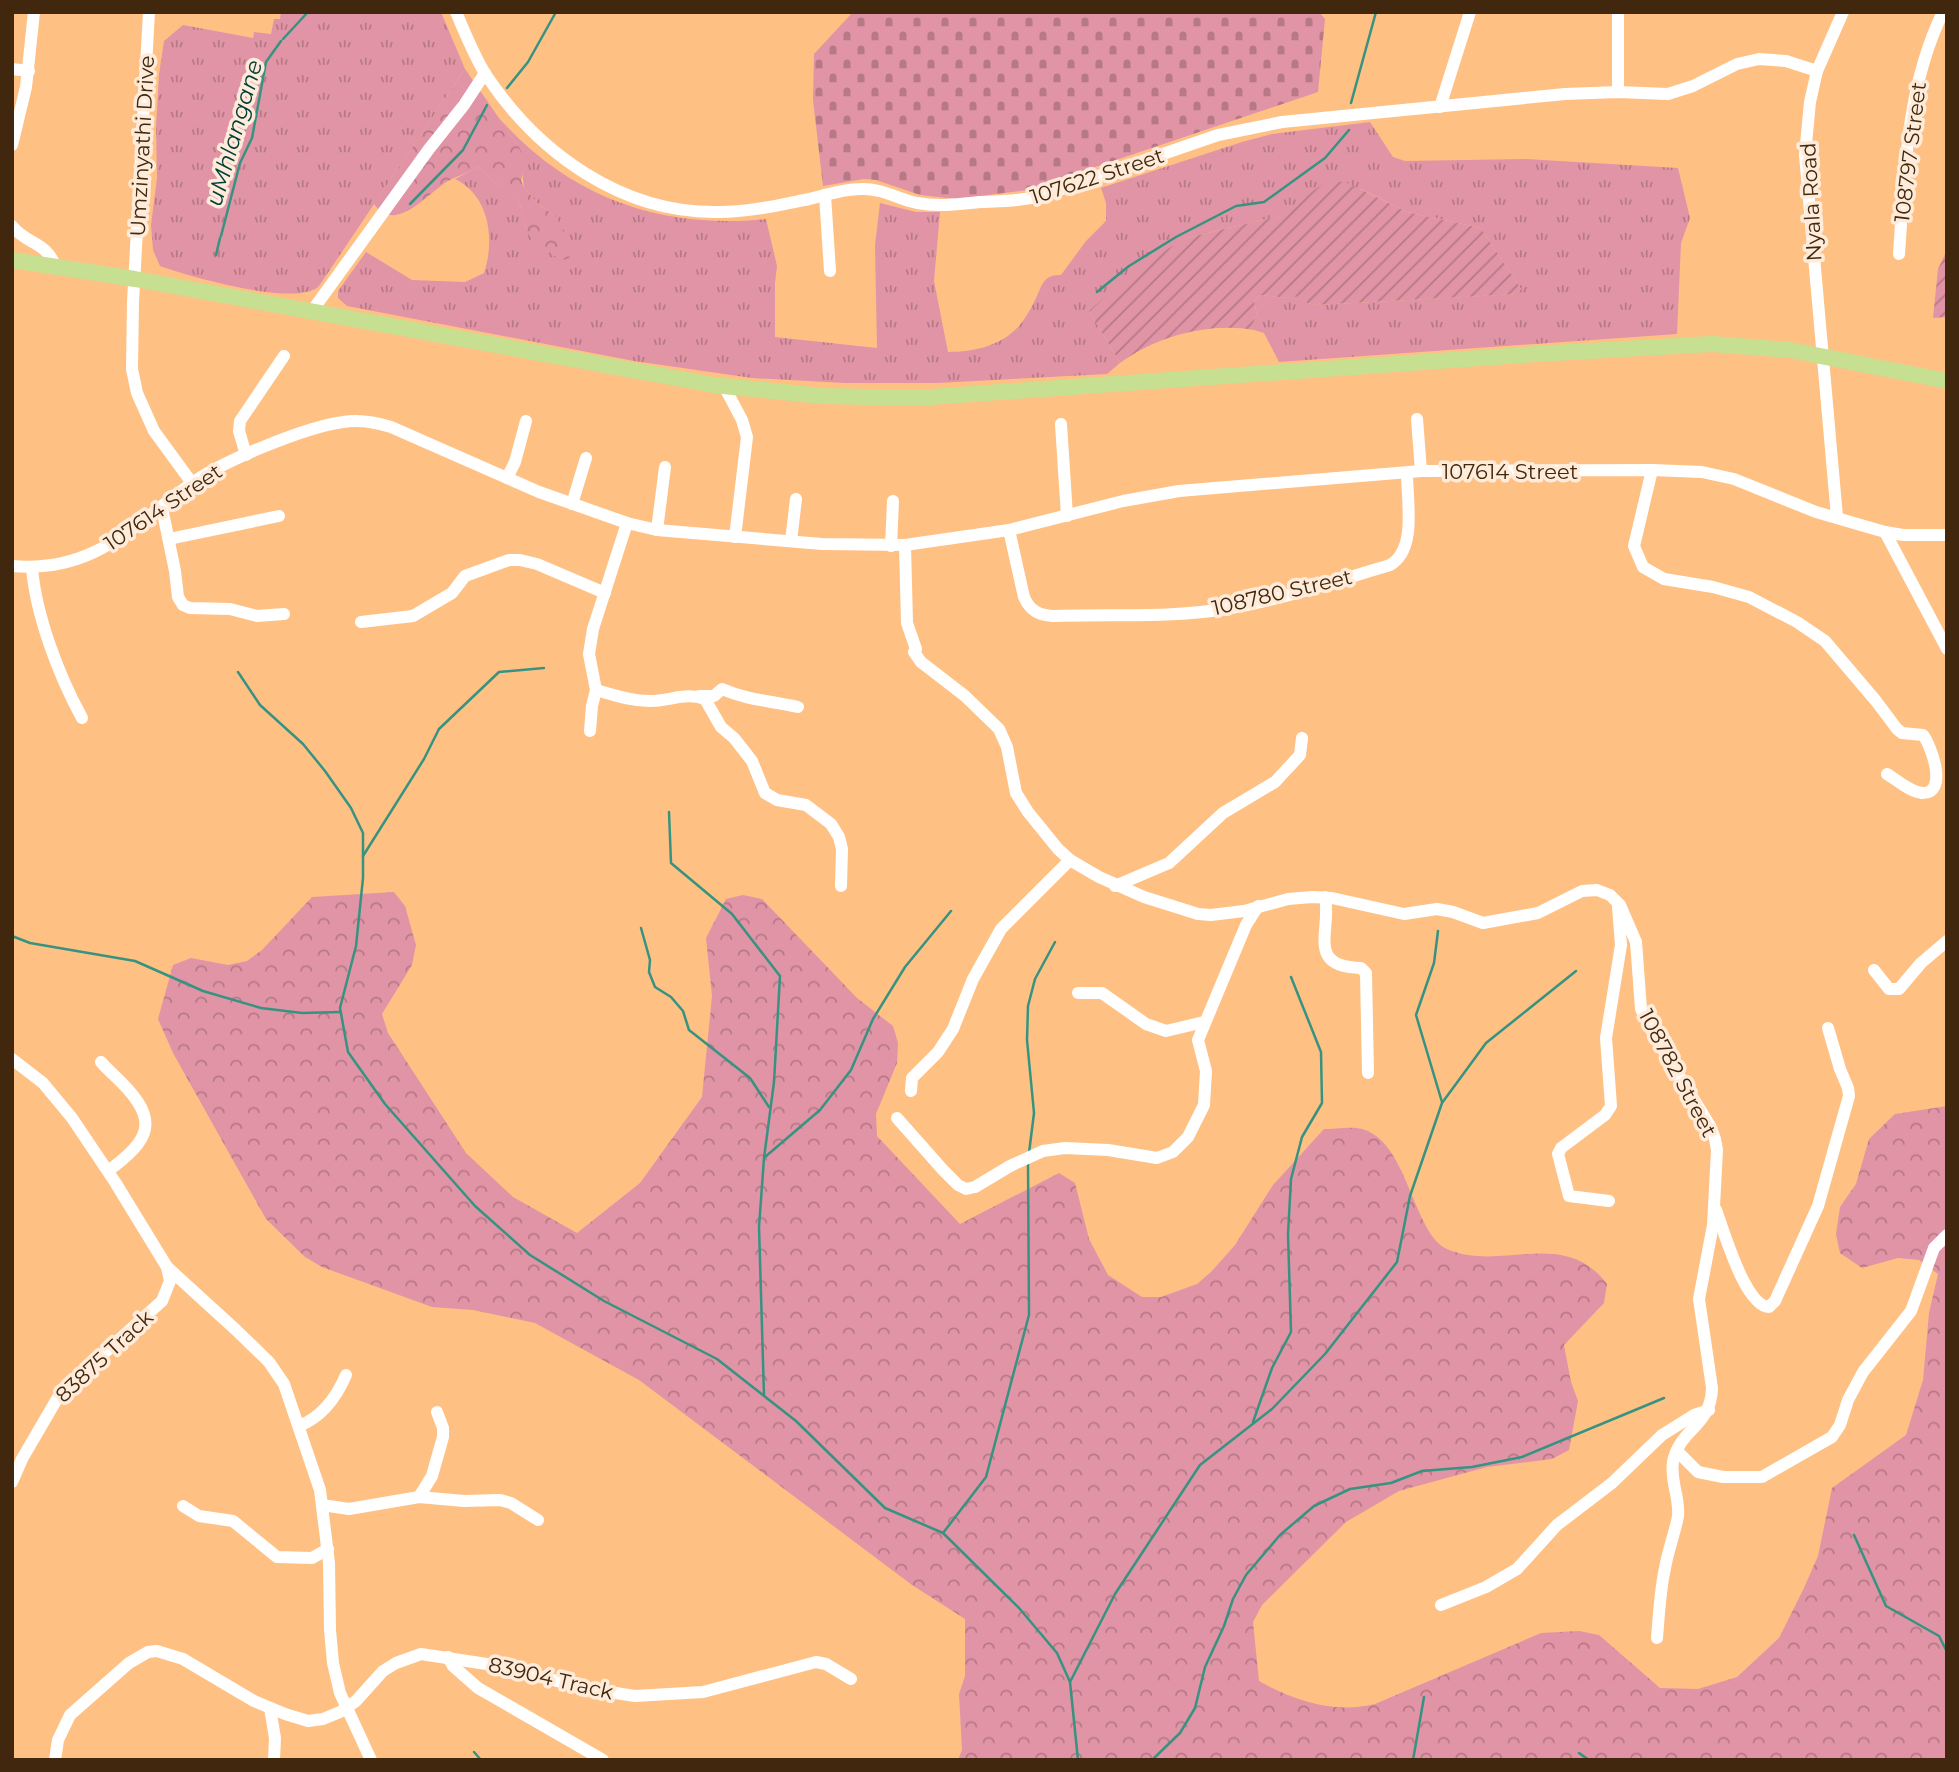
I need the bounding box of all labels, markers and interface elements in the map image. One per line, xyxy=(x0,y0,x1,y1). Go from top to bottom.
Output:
street label: Umzinyathi Drive xyxy=(125,55,159,237)
water label: uMhlangane xyxy=(200,57,268,209)
street label: 108797 Street xyxy=(1889,80,1931,224)
street label: Nyala Road xyxy=(1795,142,1827,262)
street label: 107622 Street xyxy=(1027,143,1167,209)
street label: 107614 Street xyxy=(99,458,227,556)
street label: 107614 Street xyxy=(1442,459,1578,484)
street label: 108780 Street xyxy=(1209,564,1355,620)
street label: 108782 Street xyxy=(1634,1005,1722,1141)
street label: 83875 Track xyxy=(50,1304,158,1407)
street label: 83904 Track xyxy=(486,1652,616,1705)

